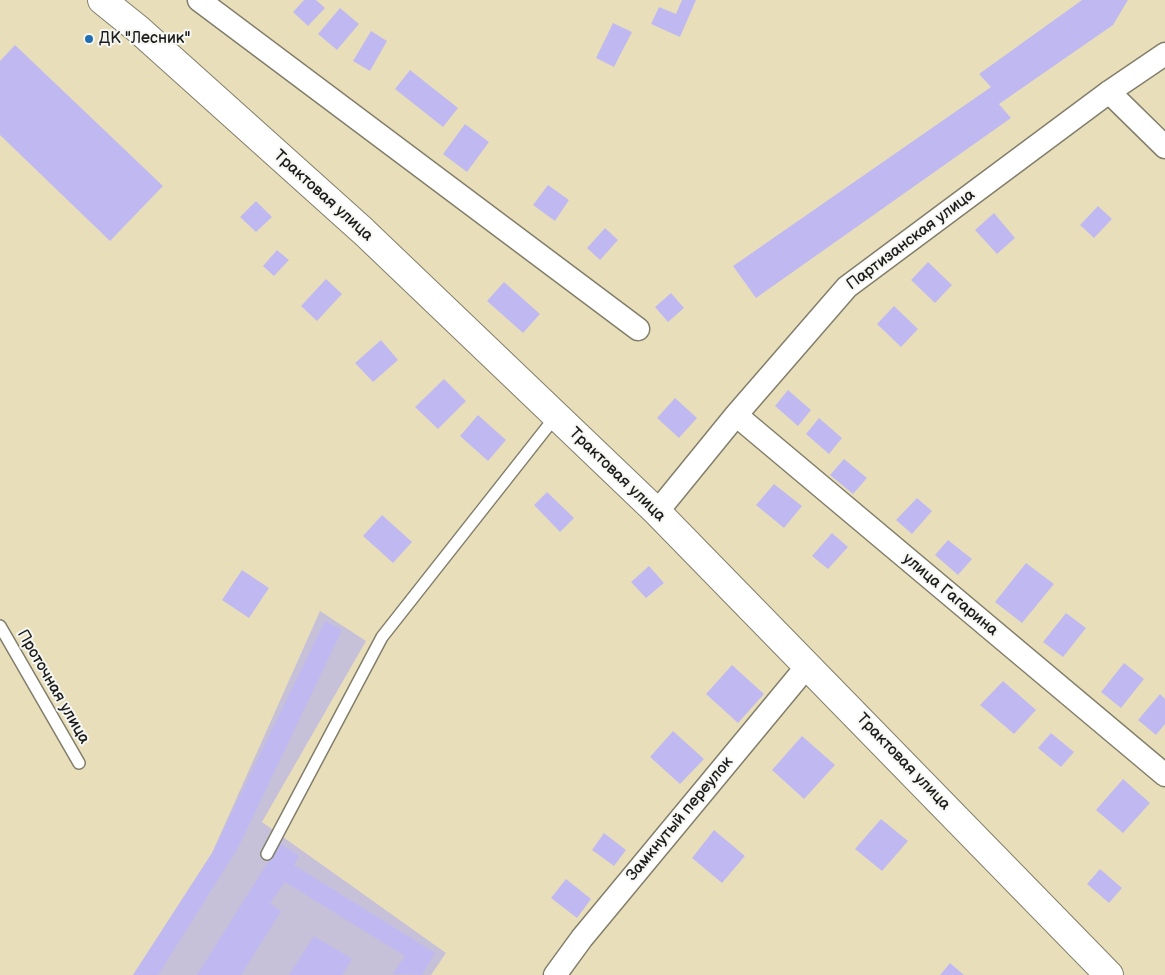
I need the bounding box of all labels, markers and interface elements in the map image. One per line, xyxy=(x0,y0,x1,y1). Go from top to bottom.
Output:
place label: ДК "Лесник" xyxy=(99,29,190,49)
marker: ДК "Лесник" xyxy=(83,33,95,45)
street label: Трактовая улица xyxy=(269,146,377,246)
street label: Партизанская улица xyxy=(843,185,979,295)
street label: Трактовая улица xyxy=(565,424,669,526)
street label: улица Гагарина xyxy=(898,550,1002,640)
street label: Проточная улица xyxy=(12,626,94,748)
street label: Трактовая улица xyxy=(852,710,954,814)
street label: Замкнутый переулок xyxy=(622,753,738,885)

